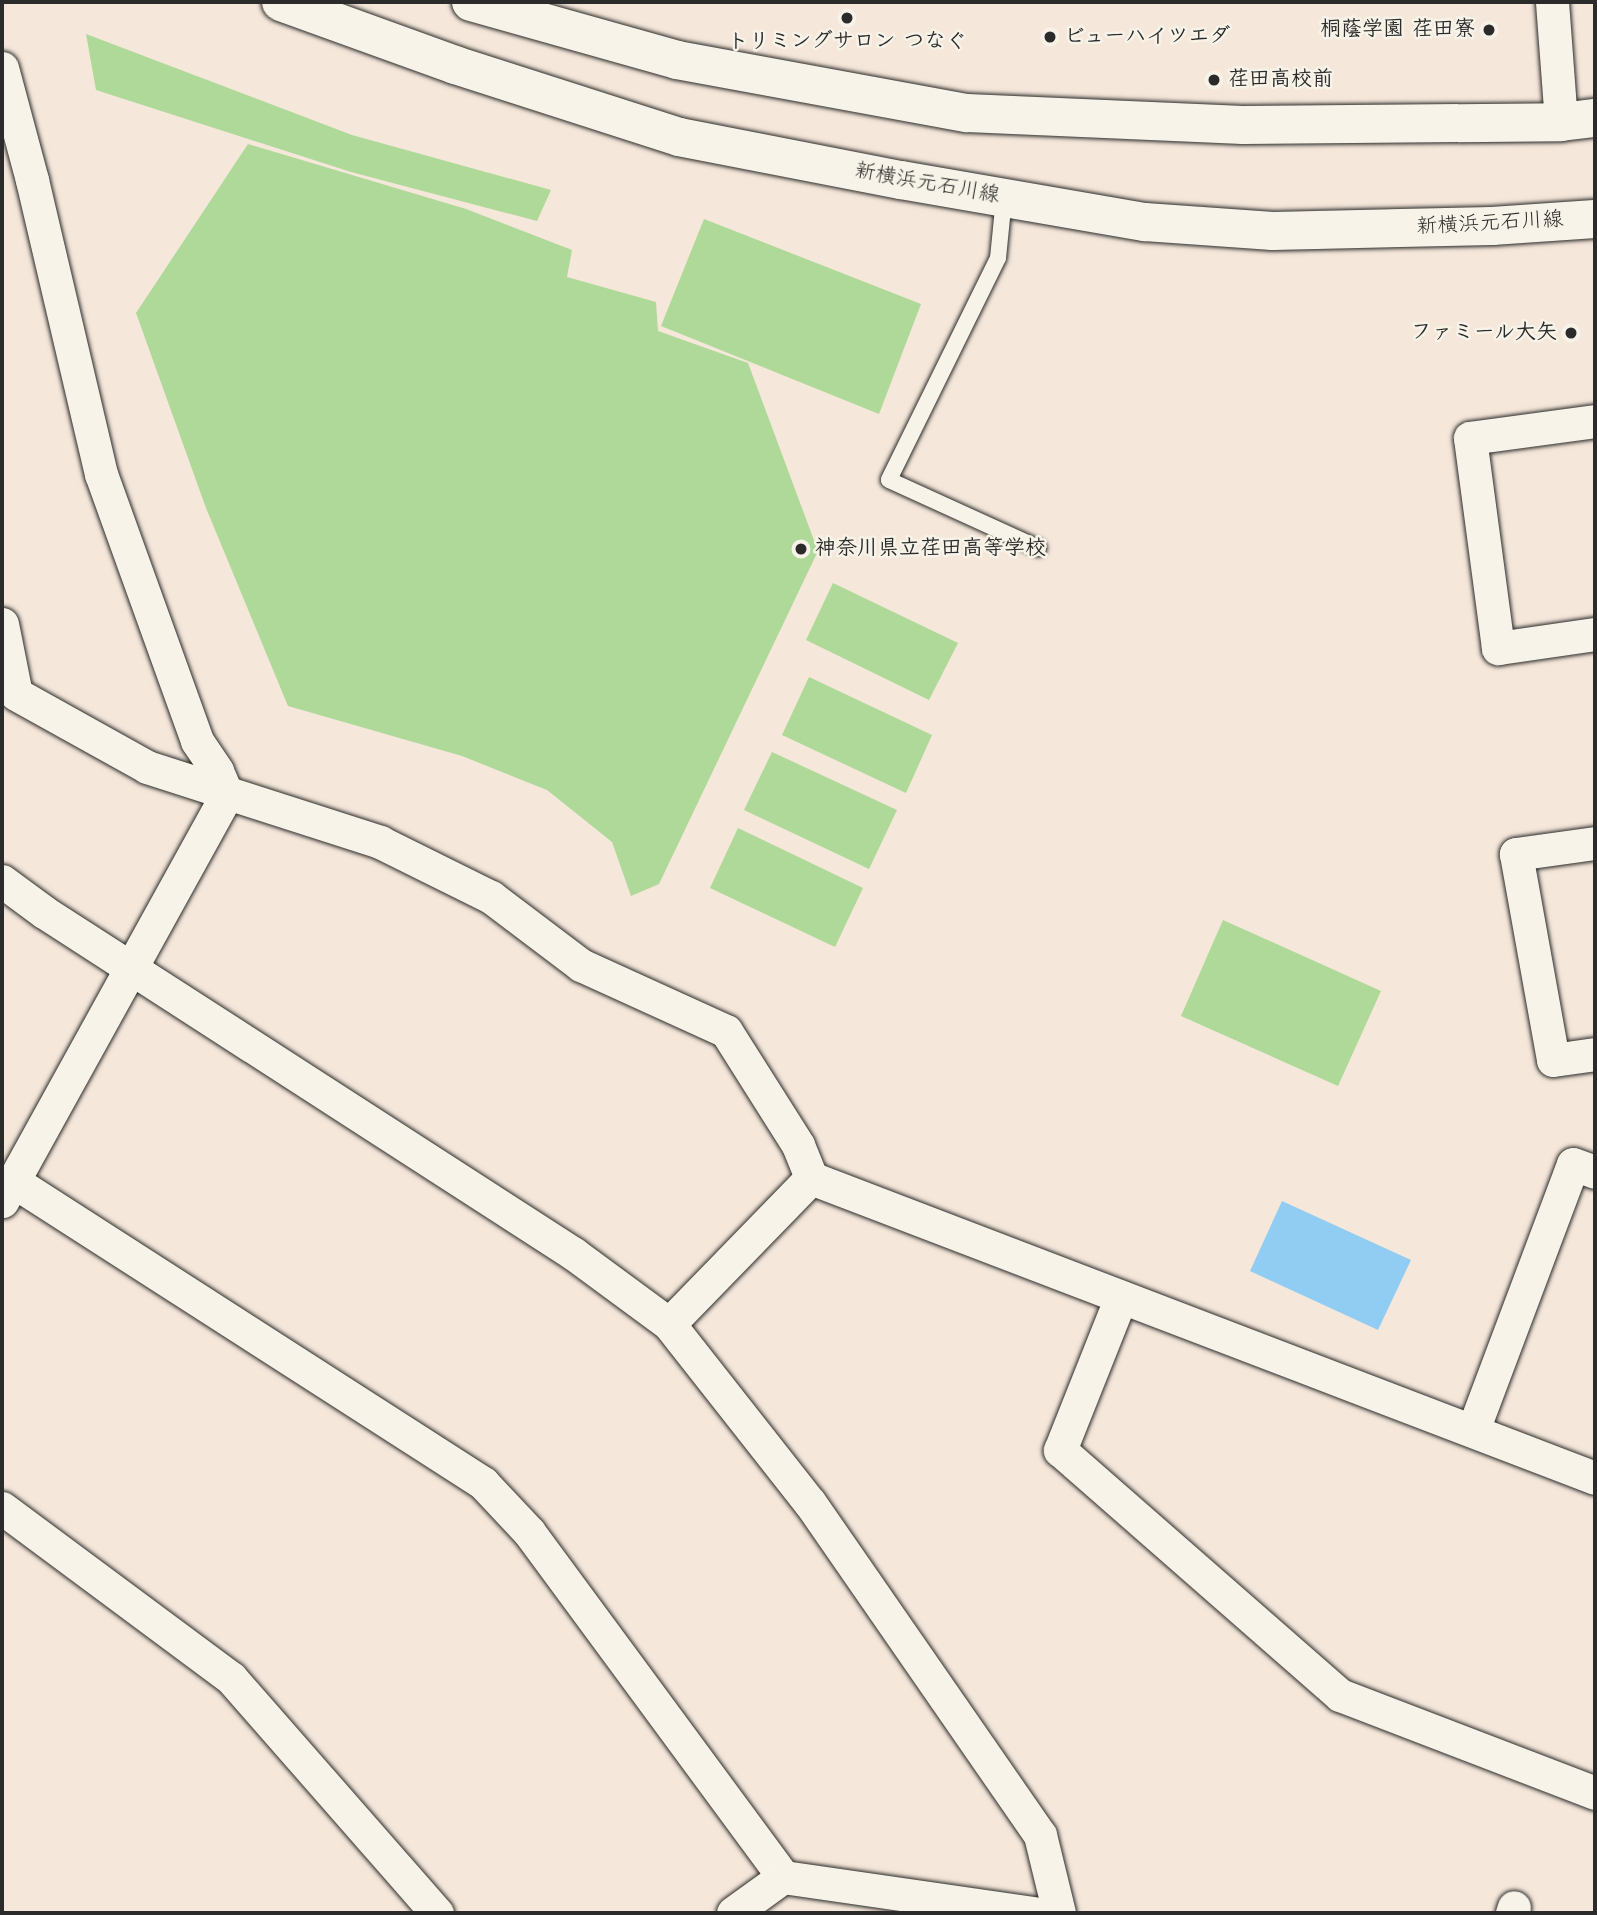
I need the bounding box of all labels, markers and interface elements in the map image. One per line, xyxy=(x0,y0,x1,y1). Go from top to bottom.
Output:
marker: トリミングサロン つなぐ xyxy=(839,10,855,26)
place label: 桐蔭学園 荏田寮 xyxy=(1320,17,1475,43)
marker: 桐蔭学園 荏田寮 xyxy=(1481,22,1497,38)
place label: ビューハイツエダ xyxy=(1064,24,1232,50)
place label: トリミングサロン つなぐ xyxy=(727,29,967,55)
marker: ビューハイツエダ xyxy=(1042,29,1058,45)
place label: 荏田高校前 xyxy=(1228,67,1333,93)
marker: 荏田高校前 xyxy=(1206,72,1222,88)
street label: 新横浜元石川線 xyxy=(852,159,1002,209)
street label: 新横浜元石川線 xyxy=(1416,208,1564,240)
place label: ファミール大矢 xyxy=(1410,320,1557,346)
marker: ファミール大矢 xyxy=(1563,325,1579,341)
place label: 神奈川県立荏田高等学校 xyxy=(815,536,1046,562)
marker: 神奈川県立荏田高等学校 xyxy=(793,541,809,557)

